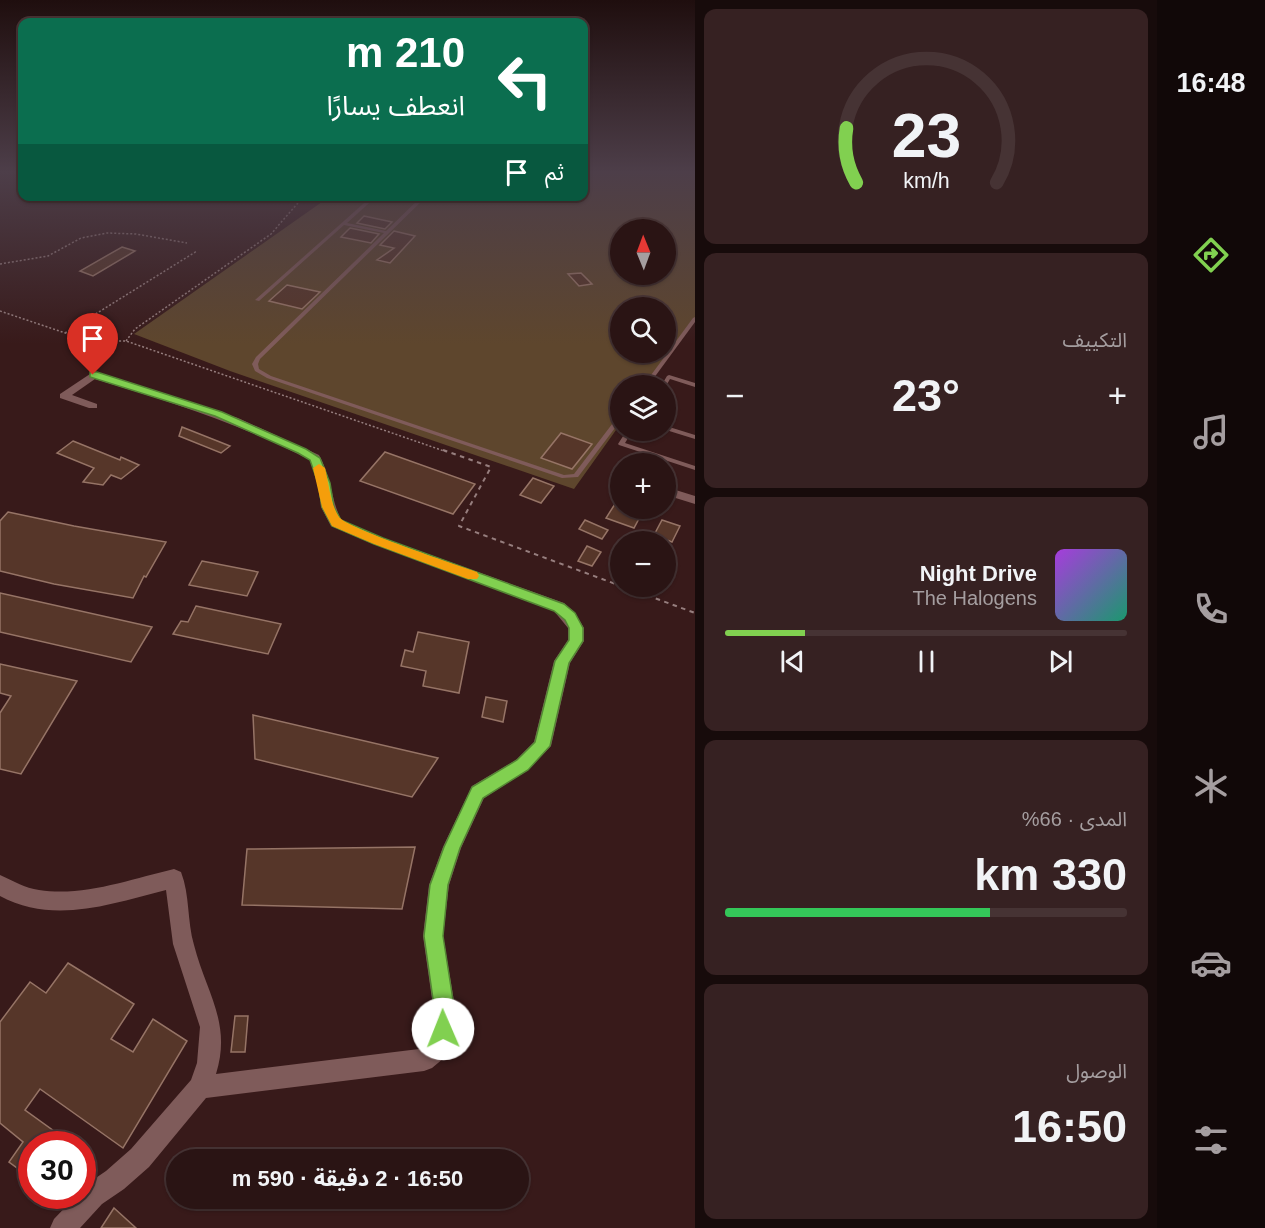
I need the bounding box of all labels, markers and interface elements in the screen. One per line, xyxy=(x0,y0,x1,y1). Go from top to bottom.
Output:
text: 210 m xyxy=(346,29,465,76)
icon: left xyxy=(486,42,564,120)
text: 16:48 xyxy=(1176,68,1246,98)
text: انعطف يسارًا xyxy=(326,91,465,121)
text: 23 xyxy=(891,102,961,171)
icon: arrive xyxy=(500,156,533,189)
text: ثم xyxy=(545,160,564,185)
text: km/h xyxy=(903,170,949,194)
north arrow xyxy=(610,219,676,285)
map controls xyxy=(610,219,676,597)
icon: directions xyxy=(1190,234,1232,276)
button: search xyxy=(610,297,676,363)
pin xyxy=(67,313,118,375)
icon: arrive xyxy=(76,322,109,355)
text: التكييف xyxy=(1063,329,1127,351)
text: 23° xyxy=(892,370,960,421)
button: layers xyxy=(610,375,676,441)
text: − xyxy=(725,377,744,414)
text: + xyxy=(1108,377,1127,414)
icon: music xyxy=(1190,411,1232,453)
button: + xyxy=(610,453,676,519)
button: − xyxy=(610,531,676,597)
text: Night Drive xyxy=(920,561,1037,586)
text: The Halogens xyxy=(912,587,1037,609)
icon: phone xyxy=(1190,588,1232,630)
icon: previous xyxy=(776,645,809,678)
icon: pause xyxy=(910,645,943,678)
icon: next xyxy=(1044,645,1077,678)
icon: climate xyxy=(1190,765,1232,807)
text: المدى · 66% xyxy=(1022,808,1127,830)
text: 330 km xyxy=(974,849,1127,900)
icon: car xyxy=(1190,942,1232,984)
position arrow xyxy=(411,997,475,1061)
text: الوصول xyxy=(1066,1060,1127,1082)
text: 16:50 xyxy=(1012,1101,1127,1152)
icon: filters xyxy=(1190,1119,1232,1161)
speed limit sign: 30 xyxy=(18,1131,96,1209)
text: 16:50 · 2 دقيقة · 590 m xyxy=(232,1166,463,1191)

